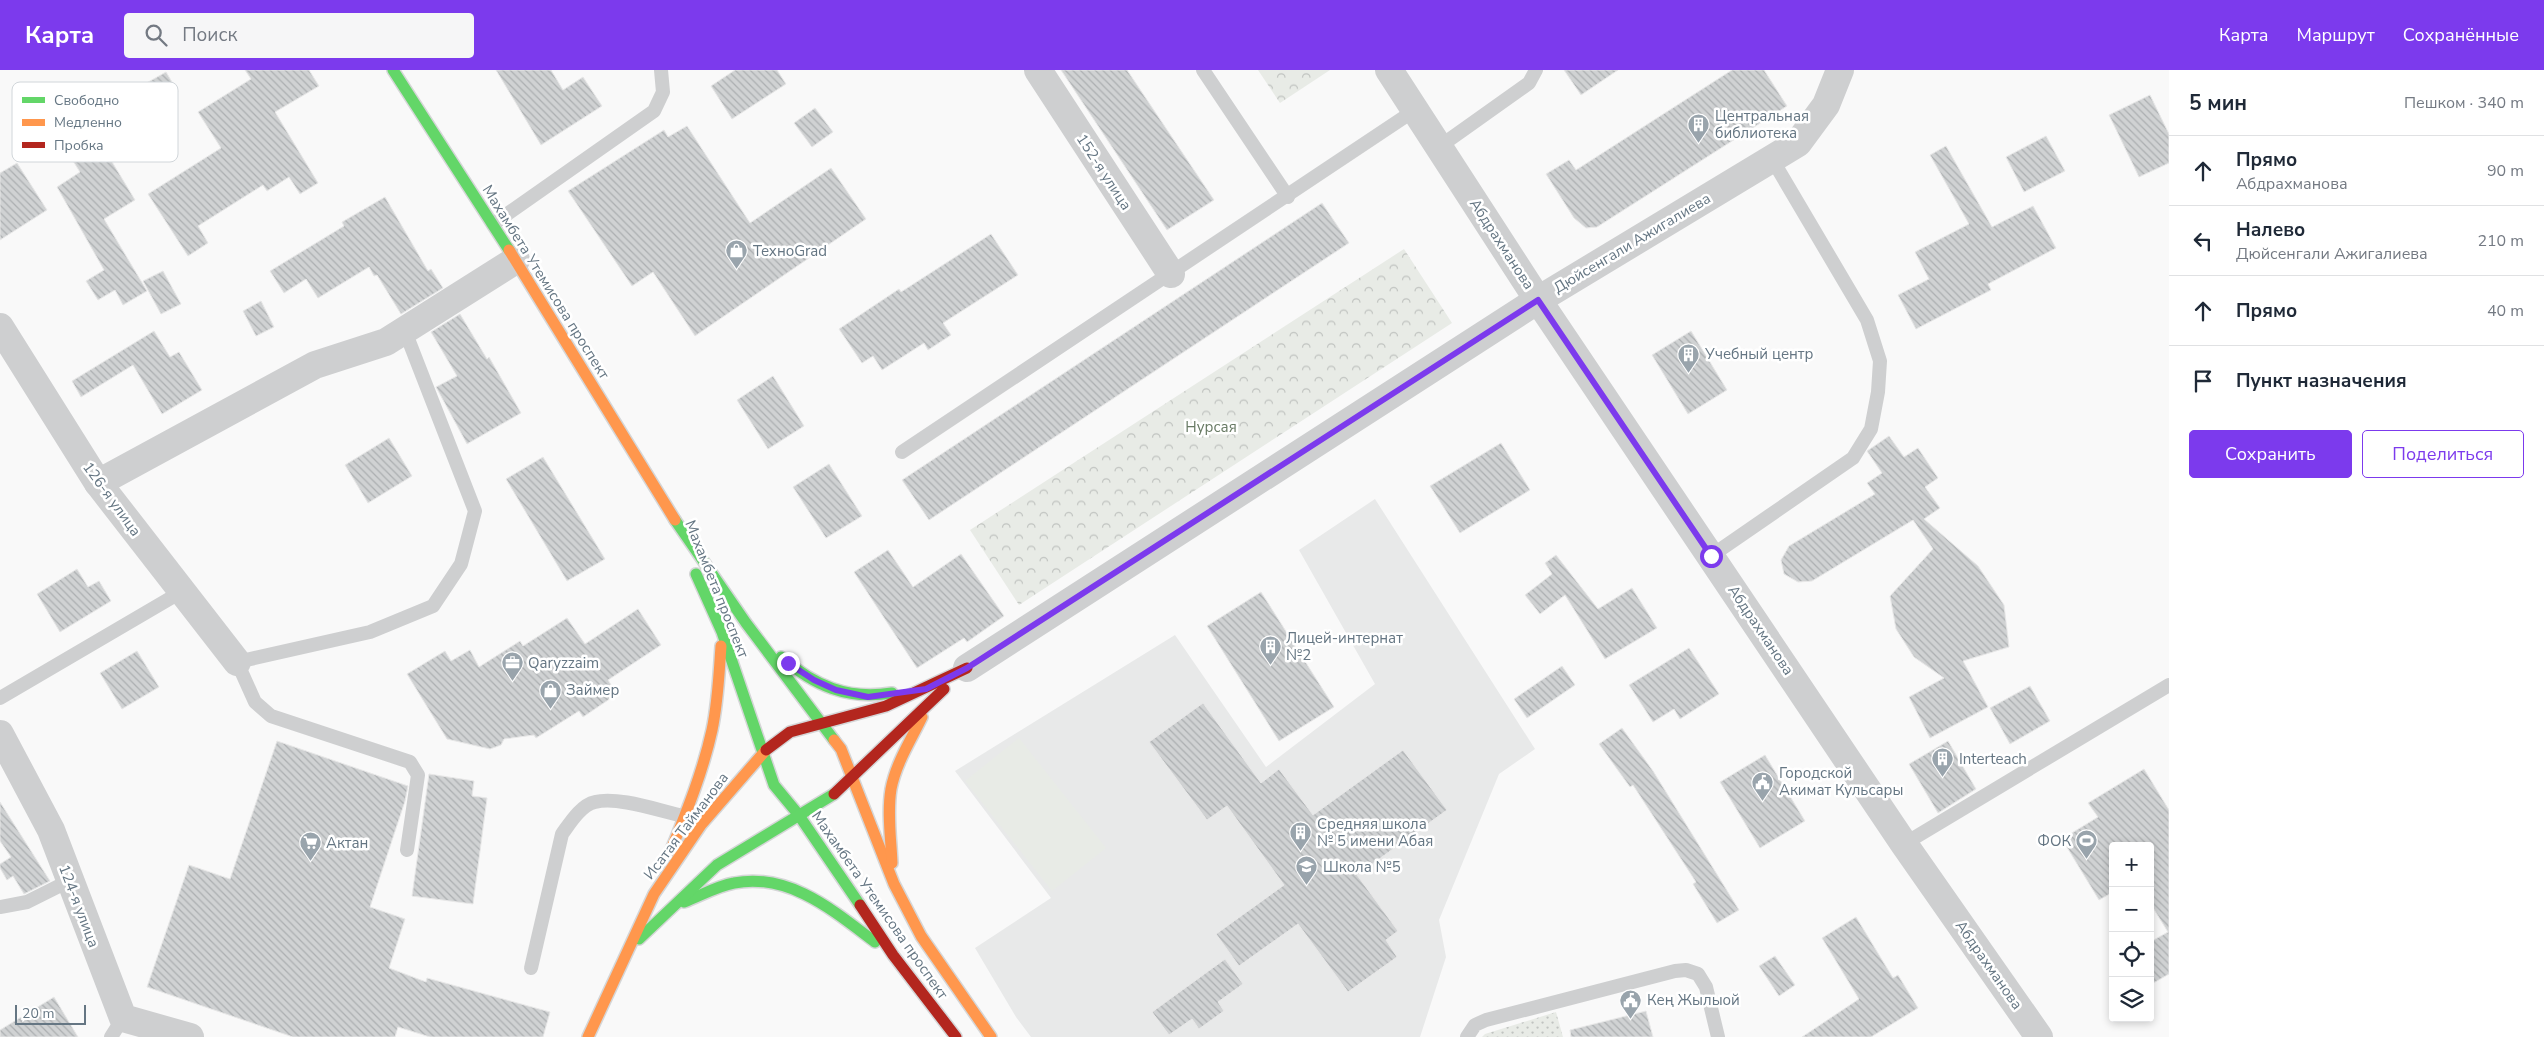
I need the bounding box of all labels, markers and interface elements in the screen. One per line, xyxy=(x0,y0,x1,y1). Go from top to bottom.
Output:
search box xyxy=(124,13,474,58)
text: Карта xyxy=(25,19,94,51)
icon: search xyxy=(142,21,170,49)
text: Поиск xyxy=(182,22,237,48)
text: Карта xyxy=(2219,23,2269,47)
text: Маршрут xyxy=(2297,23,2375,47)
text: Сохранённые xyxy=(2403,23,2519,47)
legend xyxy=(12,82,178,162)
text: 5 мин xyxy=(2189,89,2247,117)
text: Свободно xyxy=(54,91,119,110)
text: Пешком · 340 m xyxy=(2404,92,2524,114)
place label: Центральная библиотека xyxy=(1715,106,1809,143)
text: Медленно xyxy=(54,113,122,132)
building icon: Центральная библиотека xyxy=(1687,113,1711,144)
street label: 152-я улица xyxy=(1072,130,1136,214)
text: Пробка xyxy=(54,136,104,155)
text: Прямо xyxy=(2236,147,2297,173)
icon: ahead xyxy=(2189,157,2217,185)
text: 90 m xyxy=(2487,160,2524,182)
text: Абдрахманова xyxy=(2236,173,2348,195)
street label: Махамбета Утемисова проспект xyxy=(478,181,614,383)
street label: Дюйсенгали Ажигалиева xyxy=(1550,188,1714,298)
street label: Абдрахманова xyxy=(1465,195,1539,293)
text: Налево xyxy=(2236,217,2305,243)
icon: left xyxy=(2189,227,2217,255)
text: 210 m xyxy=(2477,230,2524,252)
shop icon: ТехноGrad xyxy=(725,239,749,270)
place label: ТехноGrad xyxy=(753,241,827,261)
text: Дюйсенгали Ажигалиева xyxy=(2236,243,2428,265)
icon: ahead xyxy=(2189,297,2217,325)
text: Прямо xyxy=(2236,298,2297,324)
text: 40 m xyxy=(2487,300,2524,322)
building icon: Учебный центр xyxy=(1677,342,1701,373)
place label: Учебный центр xyxy=(1704,344,1813,364)
icon: arrive xyxy=(2189,367,2217,395)
text: Пункт назначения xyxy=(2236,368,2407,394)
park label: Нурсая xyxy=(1185,417,1237,437)
button: Сохранить xyxy=(2189,430,2352,478)
button: Поделиться xyxy=(2362,430,2524,478)
street label: 126-я улица xyxy=(78,458,146,540)
street label: Махамбета проспект xyxy=(680,517,754,661)
route start xyxy=(1700,545,1723,568)
street label: Абдрахманова xyxy=(1723,581,1799,679)
place label: Лицей-интернат №2 xyxy=(1286,628,1403,665)
building icon: Лицей-интернат №2 xyxy=(1258,635,1282,666)
office icon: Qaryzzaim xyxy=(500,651,524,682)
route end xyxy=(777,652,800,675)
place label: Qaryzzaim xyxy=(528,653,599,673)
shop icon: Займер xyxy=(538,678,562,709)
place label: Займер xyxy=(566,680,619,700)
building icon: Interteach xyxy=(1931,747,1955,778)
place label: Interteach xyxy=(1959,749,2027,769)
place label: Городской Акимат Кульсары xyxy=(1779,763,1903,800)
street label: Исатая Тайманова xyxy=(639,768,733,884)
public building icon: Городской Акимат Кульсары xyxy=(1751,770,1775,801)
street label: Махамбета Утемисова проспект xyxy=(807,807,953,1003)
place label: Средняя школа № 5 имени Абая xyxy=(1317,814,1433,851)
building icon: Средняя школа № 5 имени Абая xyxy=(1289,821,1313,852)
sports icon: ФОК xyxy=(2075,829,2099,860)
supermarket icon: Актан xyxy=(298,831,322,862)
place label: ФОК xyxy=(2037,831,2071,851)
place label: Актан xyxy=(326,833,368,853)
map controls xyxy=(2109,842,2154,1022)
button: + xyxy=(2109,842,2154,887)
school or university icon: Школа №5 xyxy=(1295,855,1319,886)
place label: Школа №5 xyxy=(1323,857,1401,877)
street label: 124-я улица xyxy=(54,862,104,950)
button: − xyxy=(2109,887,2154,932)
street label: Абдрахманова xyxy=(1951,916,2027,1014)
button: locate xyxy=(2109,932,2154,977)
button: layers xyxy=(2109,977,2154,1022)
public building icon: Кең Жылыой xyxy=(1619,988,1643,1019)
place label: Кең Жылыой xyxy=(1647,990,1740,1010)
scale bar xyxy=(15,1002,86,1025)
text: 20 m xyxy=(22,1004,54,1023)

